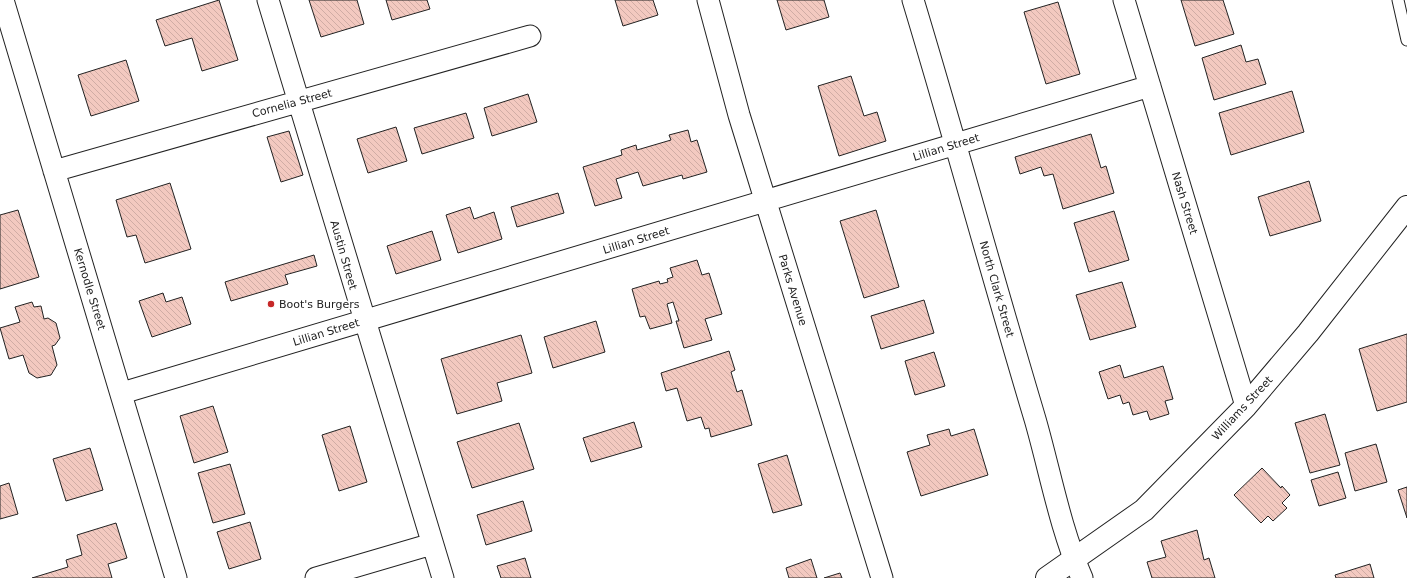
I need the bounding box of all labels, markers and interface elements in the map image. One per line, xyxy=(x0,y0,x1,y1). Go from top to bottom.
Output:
street label: Cornelia Street xyxy=(251,86,334,120)
street label: Lillian Street xyxy=(911,131,982,164)
street label: Nash Street xyxy=(1169,170,1200,237)
street label: Austin Street xyxy=(327,219,360,292)
street label: Lillian Street xyxy=(601,224,672,257)
street label: North Clark Street xyxy=(977,239,1017,339)
street label: Kernodle Street xyxy=(71,247,108,332)
street label: Parks Avenue xyxy=(776,253,810,328)
place label: Boot's Burgers xyxy=(279,298,360,311)
marker: Boot's Burgers xyxy=(266,299,276,309)
street label: Lillian Street xyxy=(291,316,362,349)
street label: Williams Street xyxy=(1209,373,1276,443)

